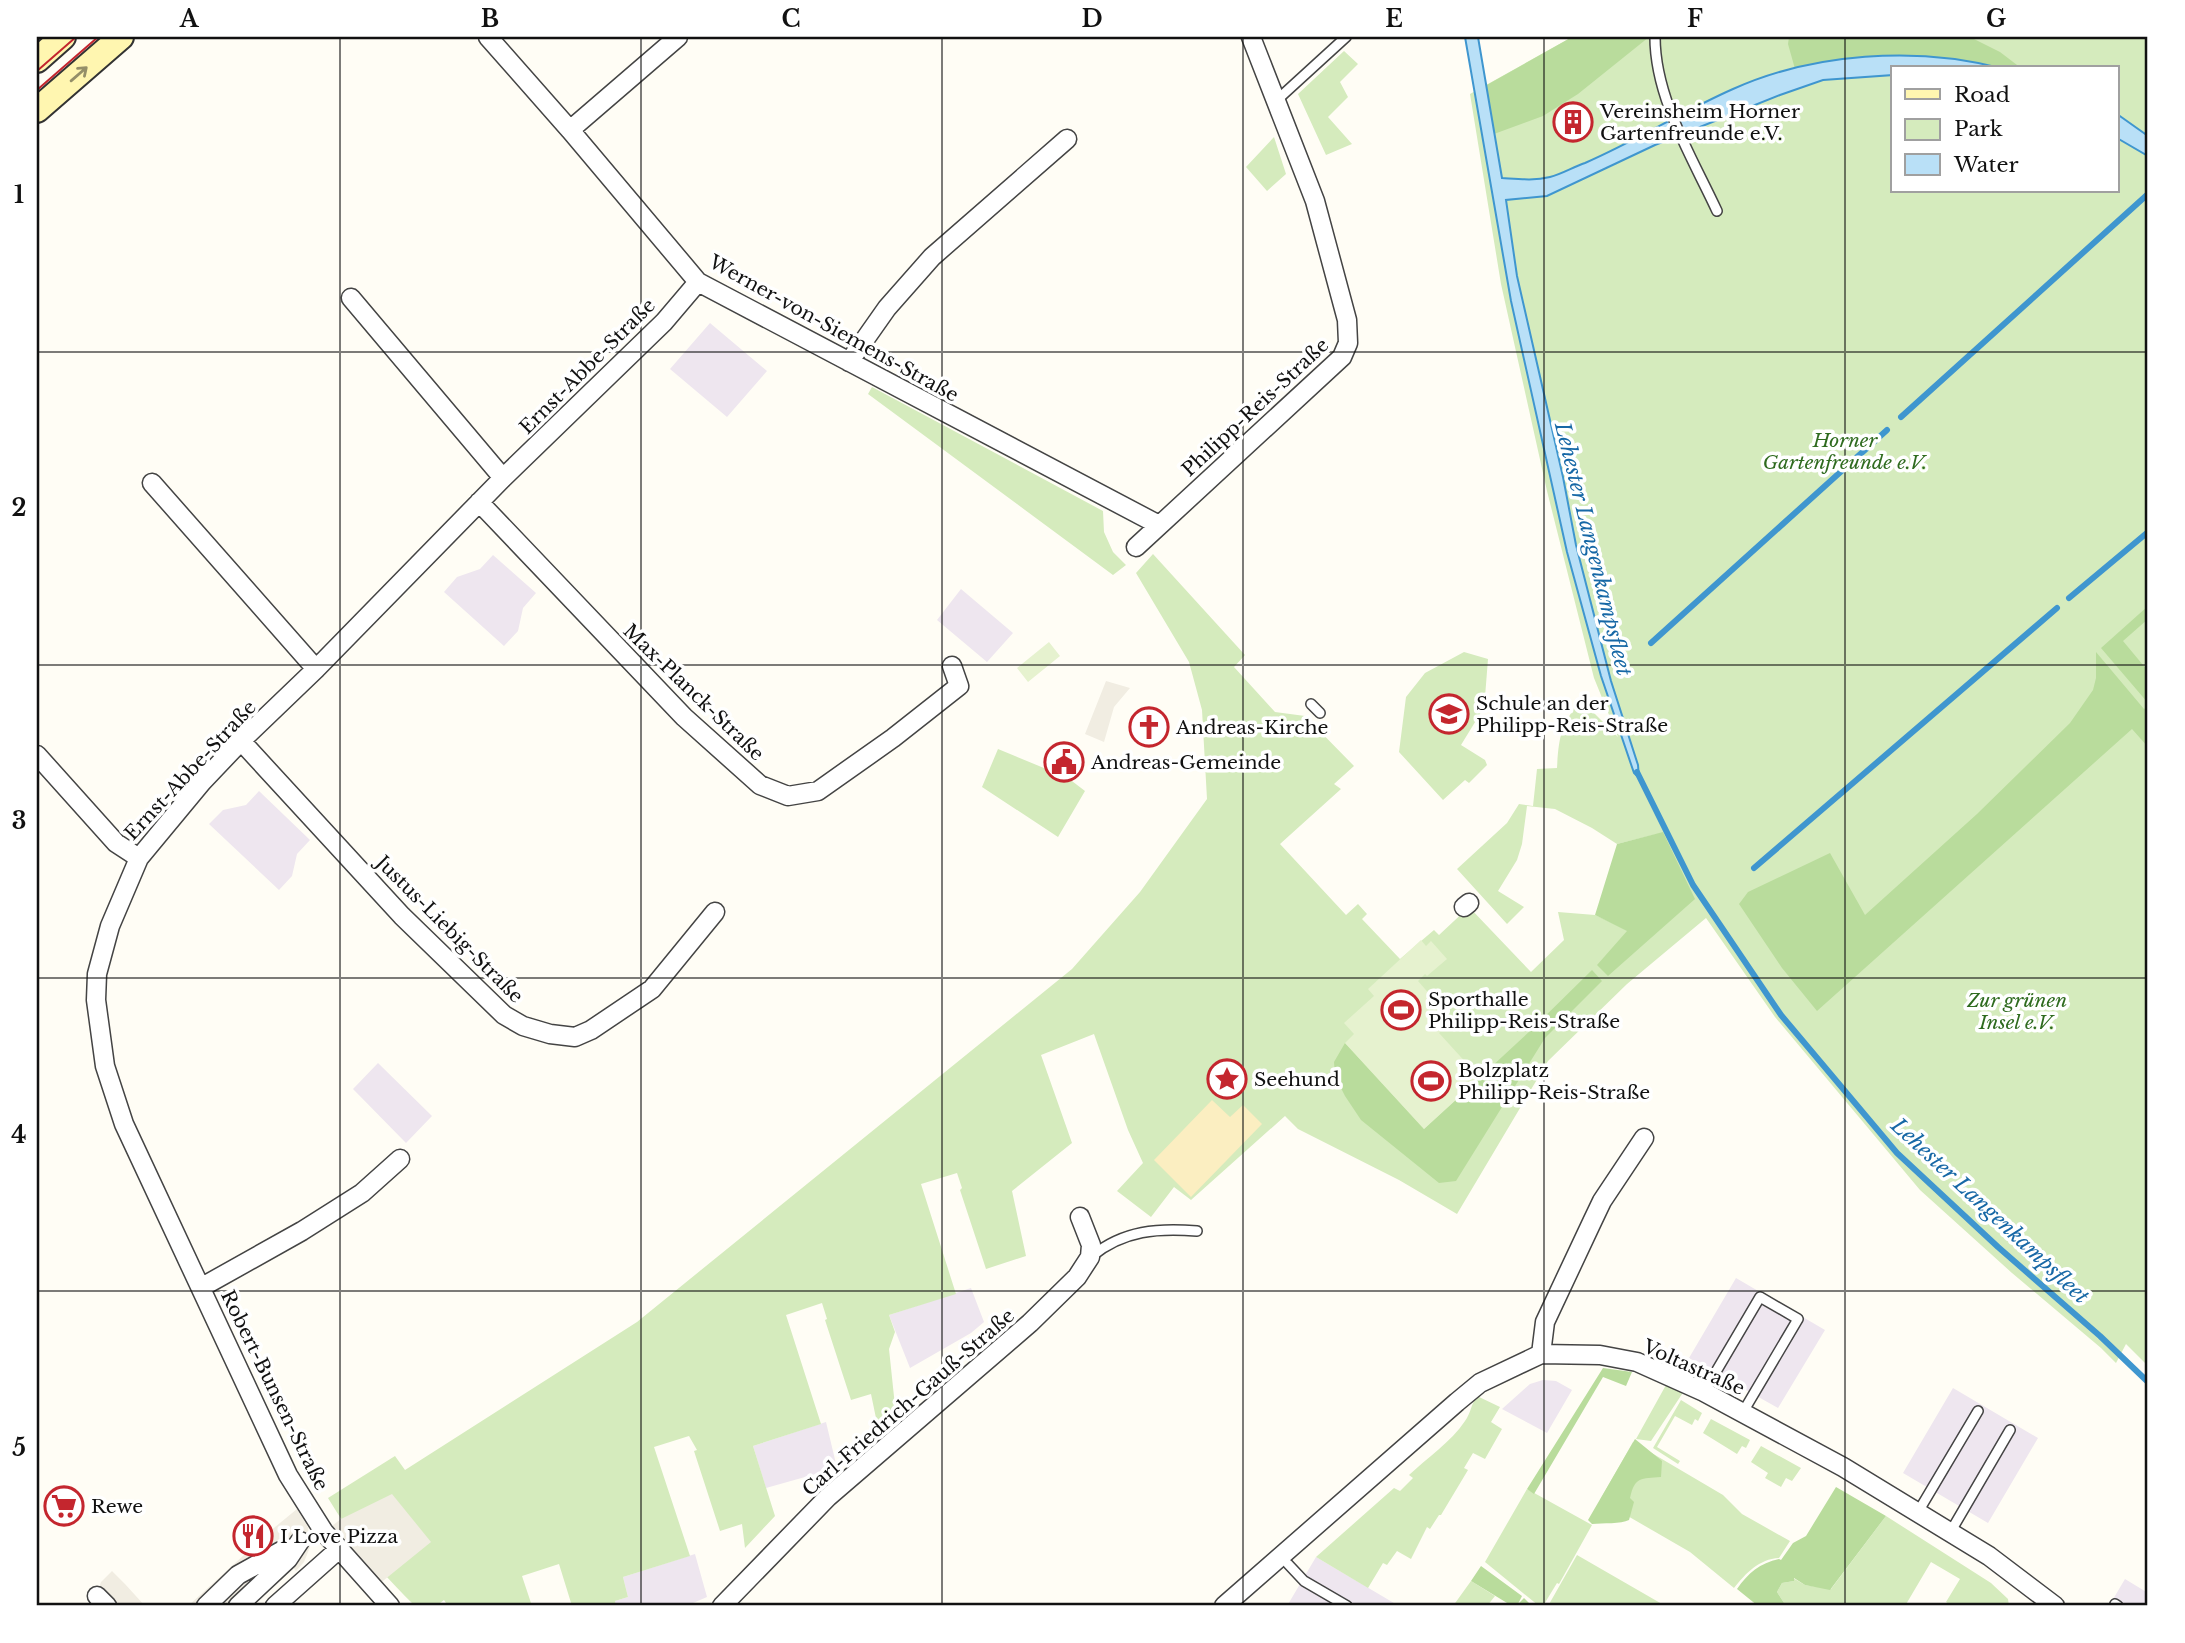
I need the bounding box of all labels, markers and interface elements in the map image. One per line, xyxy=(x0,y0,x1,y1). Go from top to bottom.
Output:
text: A xyxy=(179,5,200,33)
text: B xyxy=(481,5,499,33)
text: C xyxy=(782,5,800,33)
text: D xyxy=(1081,5,1103,33)
text: E xyxy=(1385,5,1403,33)
text: F xyxy=(1687,5,1703,33)
text: G xyxy=(1986,5,2006,33)
one-way arrow xyxy=(70,65,87,82)
legend xyxy=(1891,66,2118,192)
text: Road xyxy=(1954,82,2010,108)
place label: Vereinsheim Horner Gartenfreunde e.V. xyxy=(1599,100,1800,145)
building icon: Vereinsheim Horner Gartenfreunde e.V. xyxy=(1552,101,1594,143)
text: Park xyxy=(1954,116,2003,142)
text: Water xyxy=(1953,152,2018,178)
text: 1 xyxy=(14,181,24,209)
street label: Werner-von-Siemens-Straße xyxy=(704,250,962,407)
street label: Ernst-Abbe-Straße xyxy=(515,294,660,439)
street label: Philipp-Reis-Straße xyxy=(1177,333,1333,481)
water label: Lehester Langenkampsfleet xyxy=(1549,418,1637,679)
park label: Horner Gartenfreunde e.V. xyxy=(1763,429,1928,474)
text: 2 xyxy=(12,494,26,522)
street label: Max-Planck-Straße xyxy=(619,619,769,765)
place label: Schule an der Philipp-Reis-Straße xyxy=(1476,692,1668,737)
school or university icon: Schule an der Philipp-Reis-Straße xyxy=(1428,693,1470,735)
street label: Ernst-Abbe-Straße xyxy=(120,696,261,845)
church icon: Andreas-Kirche xyxy=(1128,706,1170,748)
place label: Andreas-Kirche xyxy=(1175,716,1328,739)
public building icon: Andreas-Gemeinde xyxy=(1043,741,1085,783)
place label: Andreas-Gemeinde xyxy=(1090,751,1281,774)
text: 3 xyxy=(12,807,26,835)
street label: Justus-Liebig-Straße xyxy=(369,849,528,1008)
place label: Sporthalle Philipp-Reis-Straße xyxy=(1428,988,1620,1033)
sports icon: Sporthalle Philipp-Reis-Straße xyxy=(1380,989,1422,1031)
park label: Zur grünen Insel e.V. xyxy=(1966,989,2067,1034)
place icon: Seehund xyxy=(1206,1058,1248,1100)
place label: Bolzplatz Philipp-Reis-Straße xyxy=(1458,1059,1650,1104)
sports icon: Bolzplatz Philipp-Reis-Straße xyxy=(1410,1060,1452,1102)
place label: Seehund xyxy=(1254,1068,1340,1091)
water label: Lehester Langenkampsfleet xyxy=(1885,1112,2094,1310)
text: 4 xyxy=(11,1121,27,1149)
street label: Robert-Bunsen-Straße xyxy=(216,1286,333,1494)
street label: Carl-Friedrich-Gauß-Straße xyxy=(798,1304,1019,1501)
street label: Voltastraße xyxy=(1638,1334,1748,1400)
text: 5 xyxy=(12,1434,26,1462)
supermarket icon: Rewe xyxy=(43,1485,85,1527)
place label: Rewe xyxy=(91,1495,143,1518)
restaurant icon: I Love Pizza xyxy=(232,1515,274,1557)
place label: I Love Pizza xyxy=(280,1525,398,1548)

